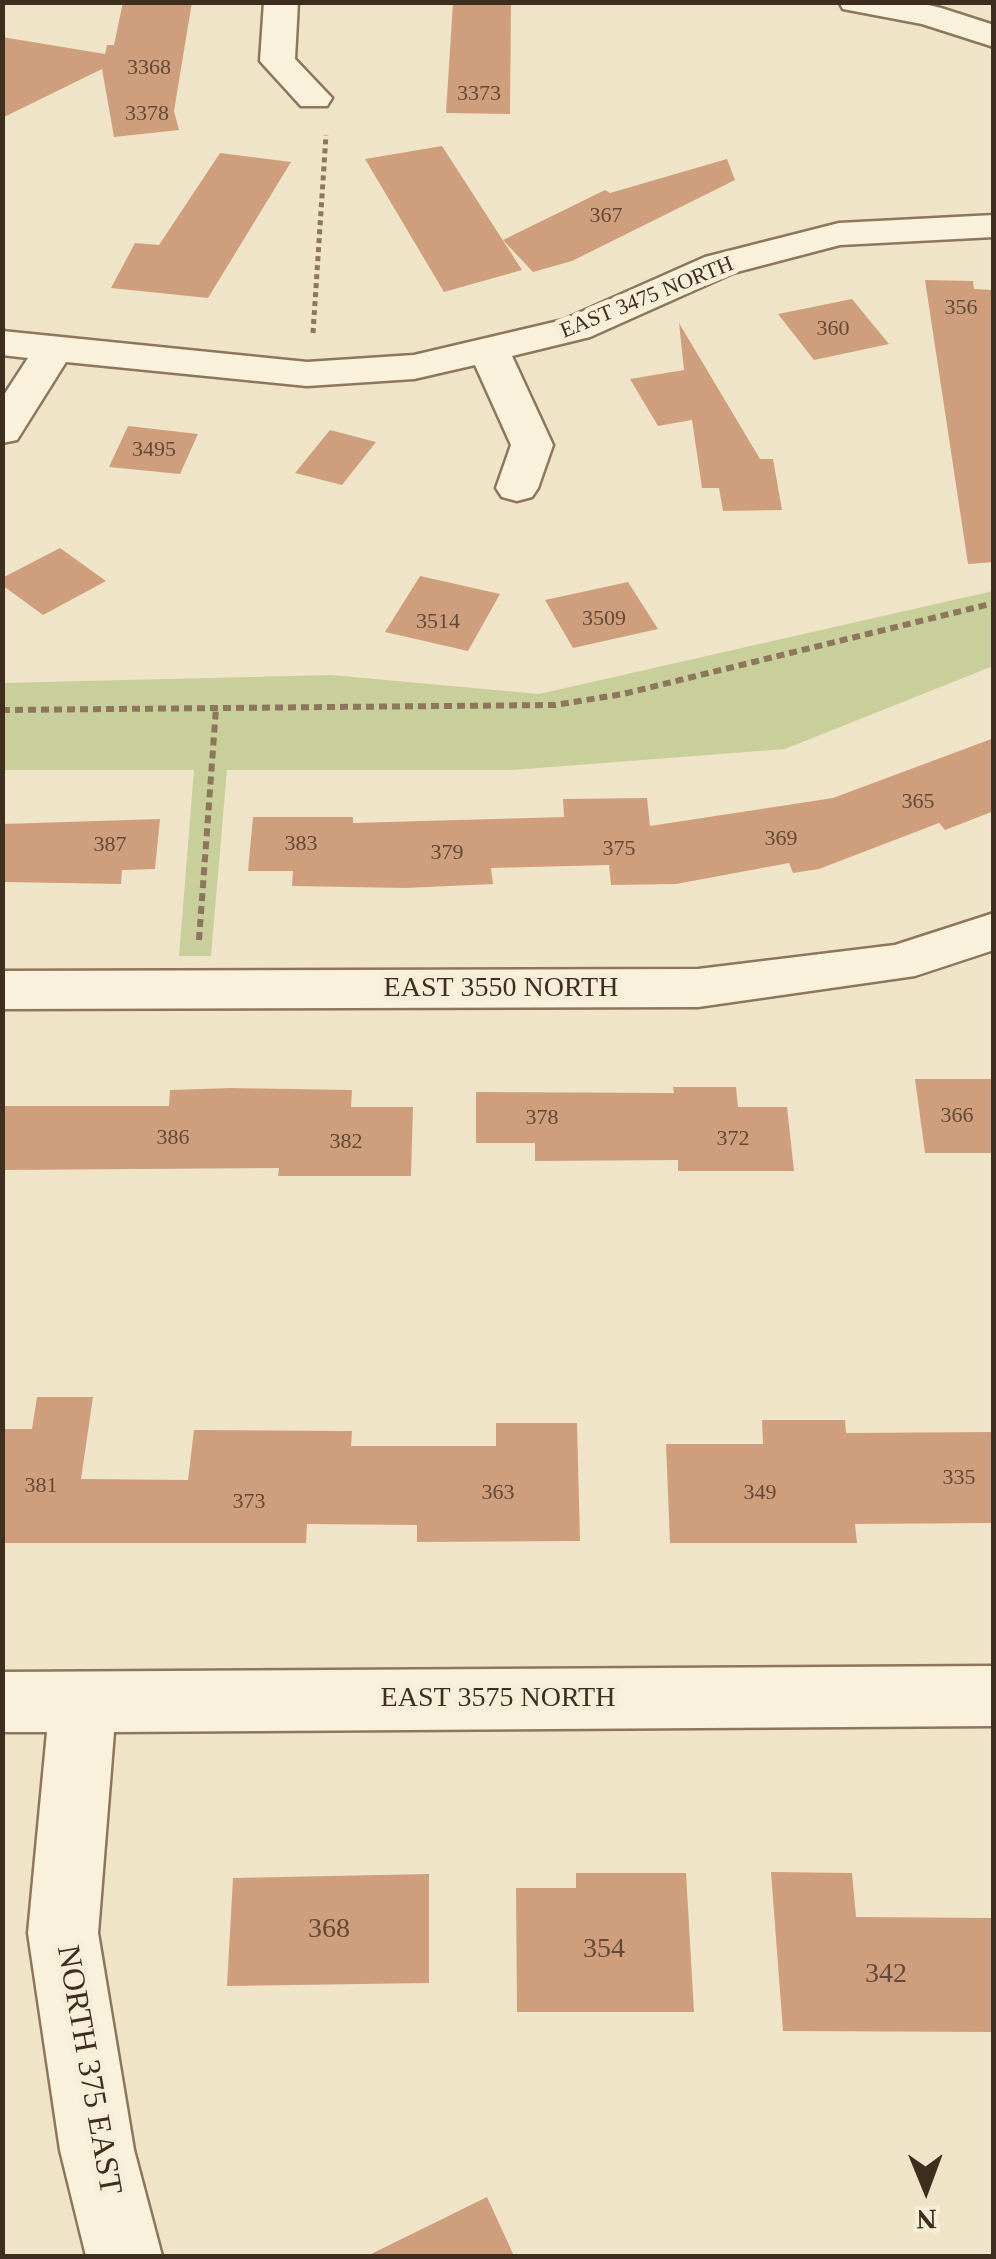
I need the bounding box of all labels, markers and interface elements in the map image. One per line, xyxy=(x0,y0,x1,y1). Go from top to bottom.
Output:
house number: 3368 xyxy=(127,55,171,81)
house number: 3373 xyxy=(457,81,501,107)
house number: 3378 xyxy=(125,101,169,127)
house number: 367 xyxy=(590,203,622,229)
street label: EAST 3475 NORTH xyxy=(557,251,737,345)
house number: 356 xyxy=(944,295,978,321)
house number: 360 xyxy=(816,316,850,342)
house number: 3495 xyxy=(132,437,176,463)
house number: 3509 xyxy=(582,606,626,632)
house number: 3514 xyxy=(416,609,460,635)
house number: 365 xyxy=(901,789,934,815)
house number: 369 xyxy=(764,826,798,852)
house number: 383 xyxy=(284,831,318,857)
house number: 387 xyxy=(94,832,126,858)
house number: 375 xyxy=(602,836,636,862)
house number: 379 xyxy=(431,840,464,866)
street label: EAST 3550 NORTH xyxy=(384,972,618,1006)
house number: 366 xyxy=(940,1103,974,1129)
house number: 378 xyxy=(526,1105,558,1131)
house number: 386 xyxy=(156,1125,190,1151)
house number: 372 xyxy=(716,1126,750,1152)
house number: 382 xyxy=(330,1129,362,1155)
house number: 335 xyxy=(942,1465,976,1491)
house number: 381 xyxy=(24,1473,58,1499)
house number: 363 xyxy=(482,1480,514,1506)
house number: 349 xyxy=(744,1480,776,1506)
house number: 373 xyxy=(232,1489,266,1515)
street label: EAST 3575 NORTH xyxy=(381,1682,615,1716)
house number: 368 xyxy=(308,1913,350,1947)
house number: 354 xyxy=(583,1933,625,1967)
street label: NORTH 375 EAST xyxy=(47,1942,129,2198)
house number: 342 xyxy=(865,1958,907,1992)
north arrow xyxy=(876,2139,976,2239)
text: N xyxy=(916,2204,937,2235)

